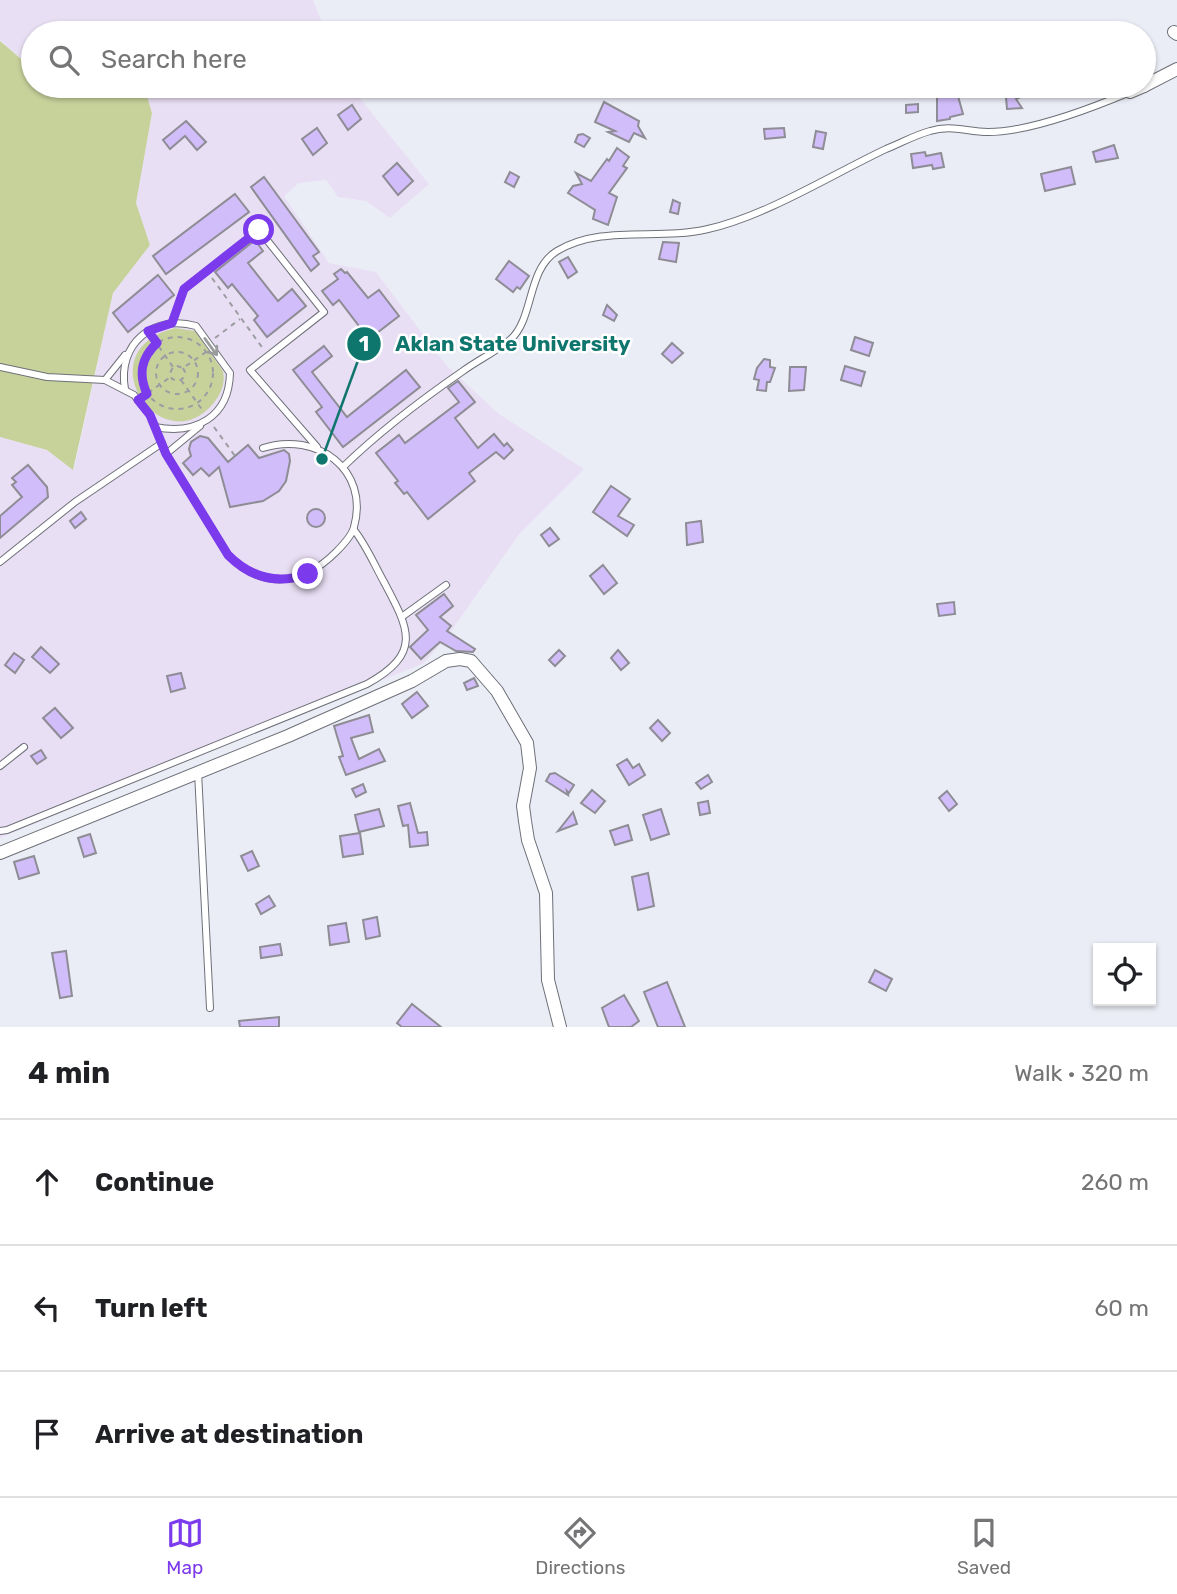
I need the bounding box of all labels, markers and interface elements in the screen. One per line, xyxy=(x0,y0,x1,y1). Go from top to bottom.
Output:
search box xyxy=(21,21,1156,98)
icon: search xyxy=(45,41,83,79)
text: Search here xyxy=(101,44,247,75)
route start xyxy=(243,214,274,245)
callout: Aklan State University xyxy=(346,323,645,365)
text: 1 xyxy=(359,331,369,356)
text: Aklan State University xyxy=(395,331,631,356)
one-way arrow xyxy=(203,337,218,355)
route end xyxy=(292,558,323,589)
map controls xyxy=(1093,943,1156,1006)
button: locate xyxy=(1093,943,1156,1006)
text: 4 min xyxy=(28,1055,110,1091)
text: Walk · 320 m xyxy=(1014,1059,1149,1087)
icon: ahead xyxy=(28,1163,66,1201)
text: Continue xyxy=(95,1167,214,1198)
text: 260 m xyxy=(1081,1168,1149,1196)
icon: left xyxy=(28,1289,66,1327)
text: Turn left xyxy=(95,1293,207,1324)
text: 60 m xyxy=(1094,1294,1149,1322)
icon: arrive xyxy=(28,1415,66,1453)
text: Arrive at destination xyxy=(95,1419,363,1450)
tab: Map xyxy=(166,1514,204,1579)
tab: Directions xyxy=(535,1514,625,1579)
tab: Saved xyxy=(957,1514,1011,1579)

